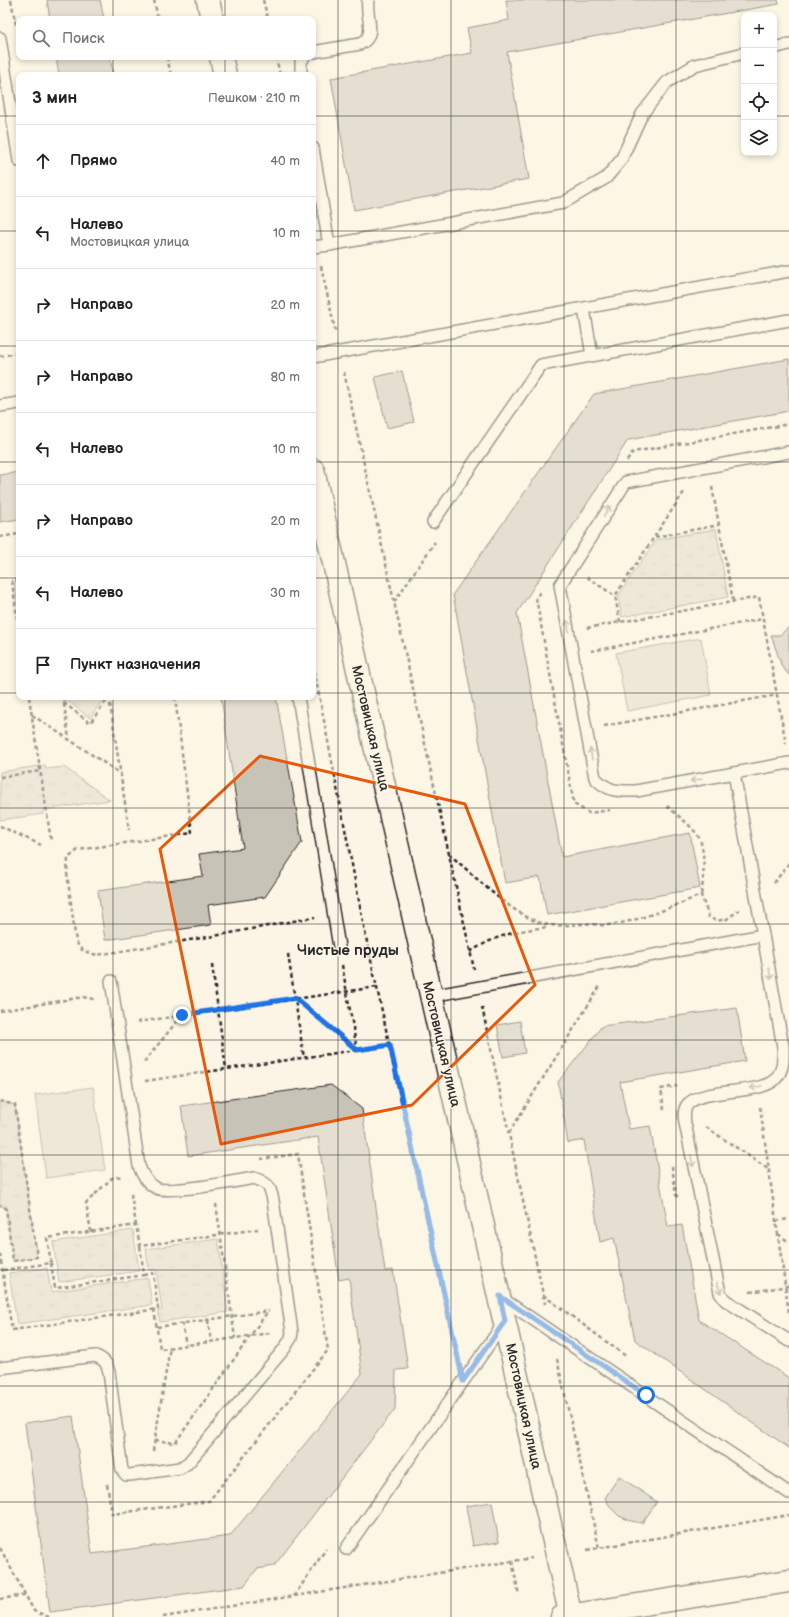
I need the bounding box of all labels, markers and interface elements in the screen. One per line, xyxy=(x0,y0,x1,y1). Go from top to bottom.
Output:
map controls xyxy=(741,12,777,156)
button: + xyxy=(741,12,777,48)
search box xyxy=(16,16,316,60)
icon: search xyxy=(30,27,52,49)
text: Поиск xyxy=(62,29,105,48)
button: − xyxy=(741,48,777,84)
button: locate xyxy=(741,84,777,120)
text: 3 мин xyxy=(32,88,77,108)
text: Пешком · 210 m xyxy=(208,90,300,106)
button: layers xyxy=(741,120,777,156)
icon: ahead xyxy=(32,150,54,172)
text: Прямо xyxy=(70,151,117,170)
text: 40 m xyxy=(270,153,300,169)
text: Налево xyxy=(70,215,123,234)
icon: left xyxy=(32,222,54,244)
text: 10 m xyxy=(273,225,300,241)
text: Мостовицкая улица xyxy=(70,234,189,250)
icon: right xyxy=(32,294,54,316)
text: Направо xyxy=(70,295,133,314)
text: 20 m xyxy=(270,297,300,313)
icon: right xyxy=(32,366,54,388)
text: Направо xyxy=(70,367,133,386)
text: 80 m xyxy=(271,369,300,385)
icon: left xyxy=(32,438,54,460)
text: Налево xyxy=(70,439,123,458)
text: 10 m xyxy=(273,441,300,457)
one-way arrow xyxy=(604,505,612,517)
icon: right xyxy=(32,510,54,532)
text: Направо xyxy=(70,511,133,530)
text: 20 m xyxy=(270,513,300,529)
icon: left xyxy=(32,582,54,604)
text: Налево xyxy=(70,583,123,602)
text: 30 m xyxy=(270,585,300,601)
one-way arrow xyxy=(563,620,571,633)
icon: arrive xyxy=(32,654,54,676)
text: Пункт назначения xyxy=(70,655,201,674)
street label: Мостовицкая улица xyxy=(348,664,393,793)
one-way arrow xyxy=(587,748,595,761)
one-way arrow xyxy=(690,777,703,785)
district label: Чистые пруды xyxy=(297,941,399,960)
one-way arrow xyxy=(766,967,774,980)
street label: Мостовицкая улица xyxy=(419,980,464,1109)
route end xyxy=(173,1006,191,1024)
one-way arrow xyxy=(750,1083,763,1091)
one-way arrow xyxy=(689,1154,697,1167)
one-way arrow xyxy=(715,1282,723,1294)
street label: Мостовицкая улица xyxy=(502,1341,545,1471)
route start xyxy=(637,1386,655,1404)

